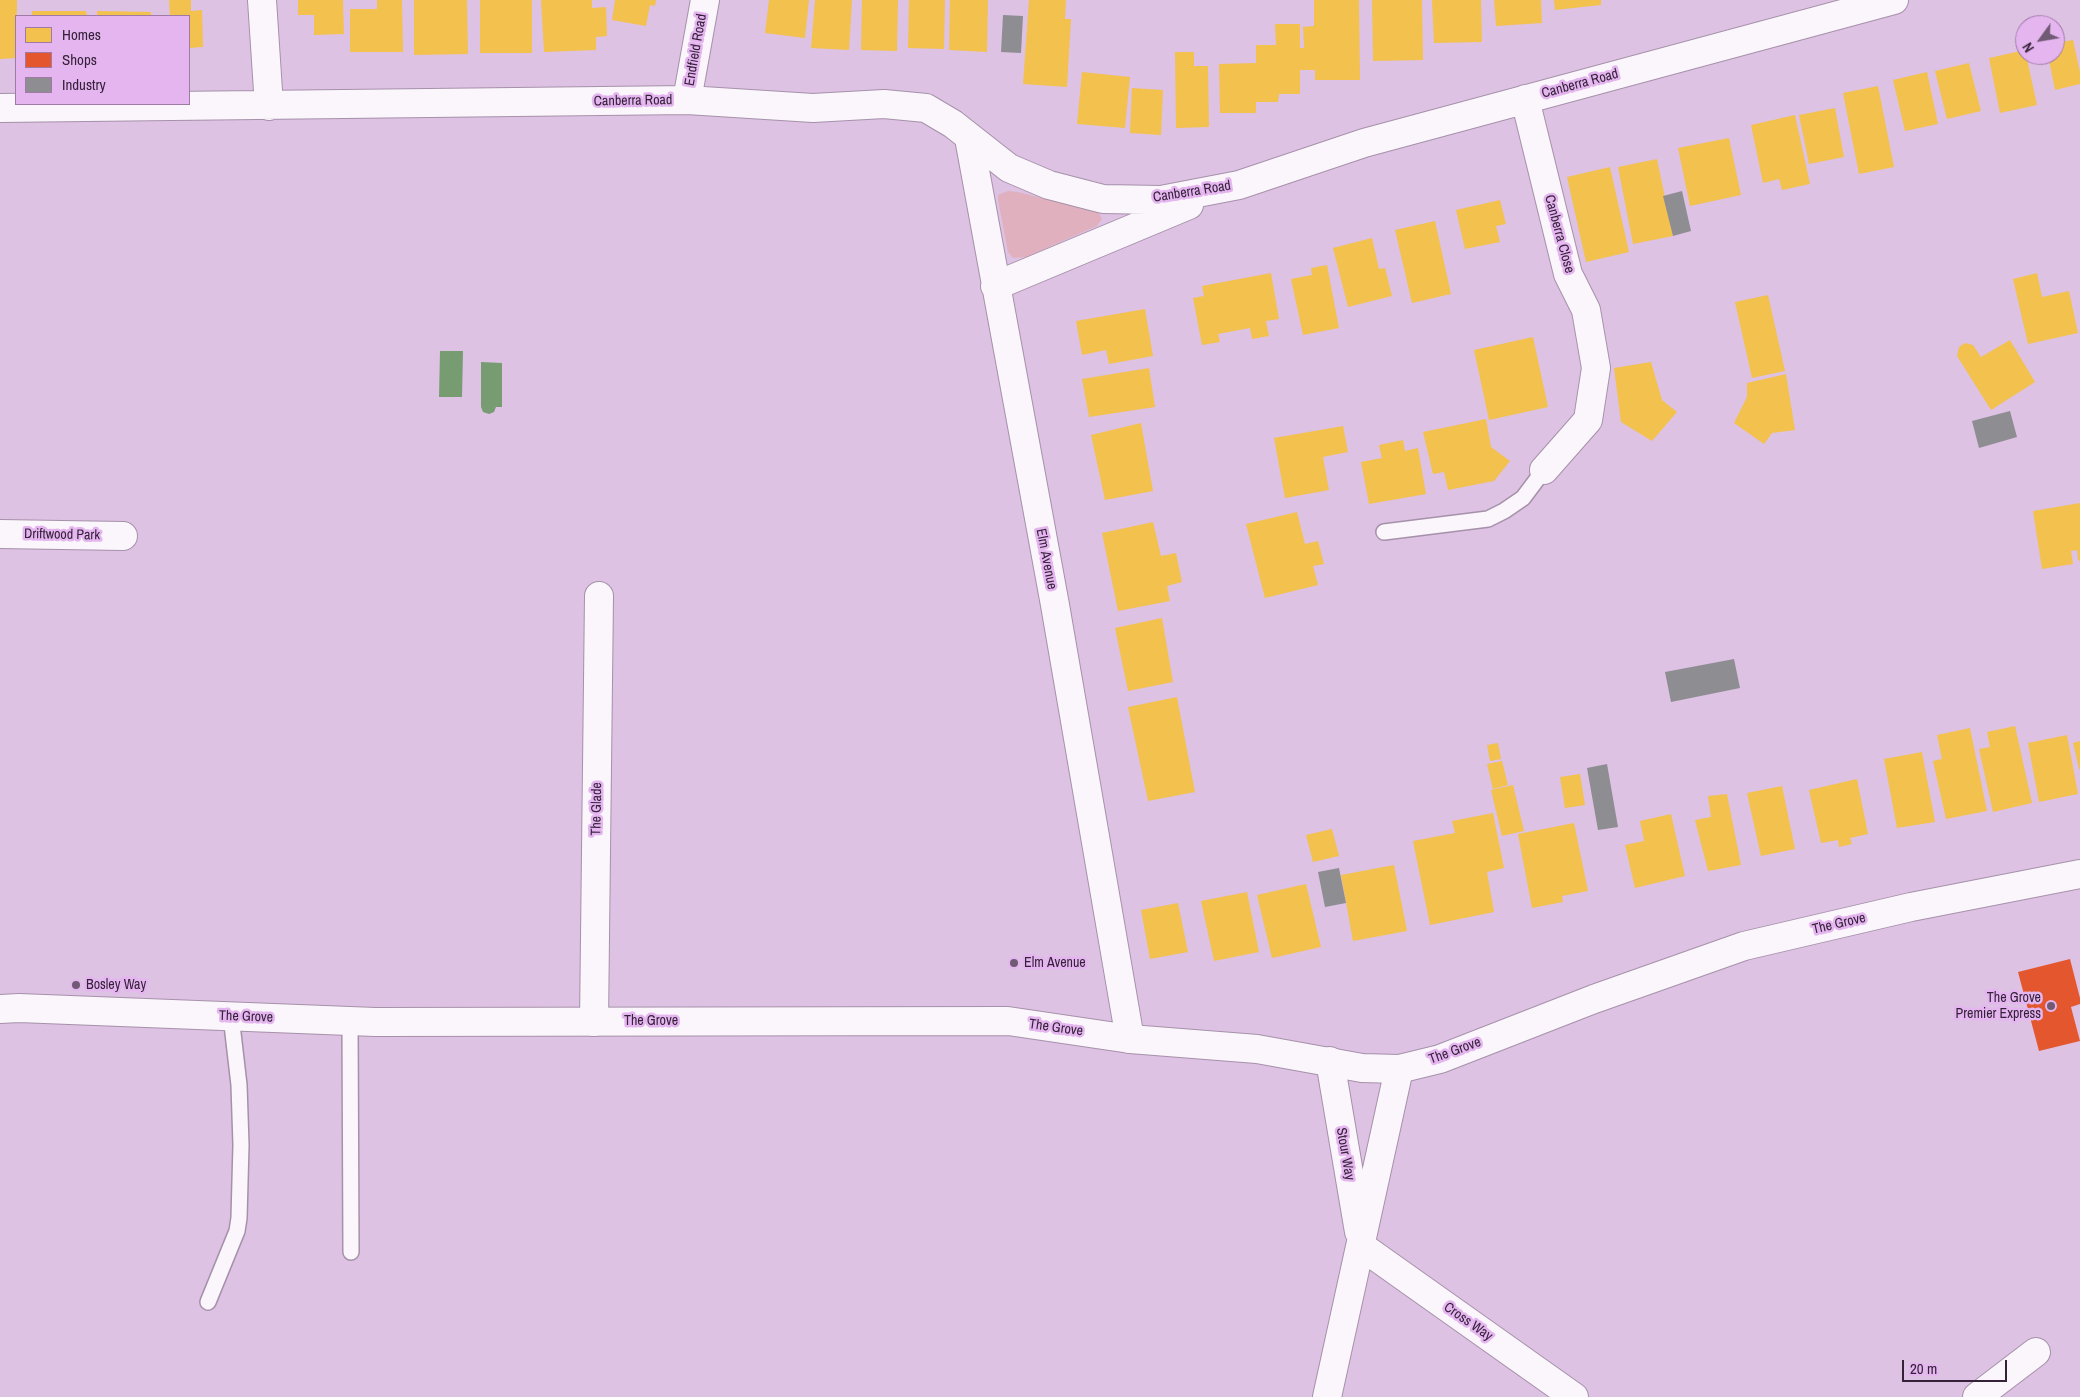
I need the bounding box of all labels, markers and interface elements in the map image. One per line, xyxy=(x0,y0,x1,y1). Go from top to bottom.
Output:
street label: Endfield Road xyxy=(681,13,711,87)
legend xyxy=(15,15,190,105)
north arrow xyxy=(2015,15,2065,65)
text: Homes xyxy=(62,24,101,45)
text: N xyxy=(2018,39,2038,56)
text: Shops xyxy=(62,49,97,70)
street label: Canberra Road xyxy=(1540,66,1620,102)
text: Industry xyxy=(62,74,106,95)
street label: Canberra Road xyxy=(594,92,672,110)
street label: Canberra Road xyxy=(1152,178,1232,206)
street label: Canberra Close xyxy=(1540,193,1578,275)
street label: Driftwood Park xyxy=(24,526,100,544)
street label: Elm Avenue xyxy=(1032,527,1060,591)
street label: The Glade xyxy=(588,782,606,836)
street label: The Grove xyxy=(1811,910,1867,938)
place label: Elm Avenue xyxy=(1024,955,1086,971)
marker: Elm Avenue xyxy=(1008,957,1020,969)
place label: Bosley Way xyxy=(86,977,146,993)
marker: Bosley Way xyxy=(70,979,82,991)
place label: The Grove Premier Express xyxy=(1956,990,2041,1022)
marker: The Grove Premier Express xyxy=(2045,1000,2057,1012)
street label: The Grove xyxy=(219,1008,273,1026)
street label: The Grove xyxy=(624,1013,678,1029)
street label: The Grove xyxy=(1028,1016,1084,1040)
street label: The Grove xyxy=(1427,1034,1483,1068)
street label: Stour Way xyxy=(1332,1126,1358,1182)
street label: Cross Way xyxy=(1440,1299,1496,1345)
scale bar xyxy=(1905,1350,2010,1382)
text: 20 m xyxy=(1910,1358,1937,1379)

